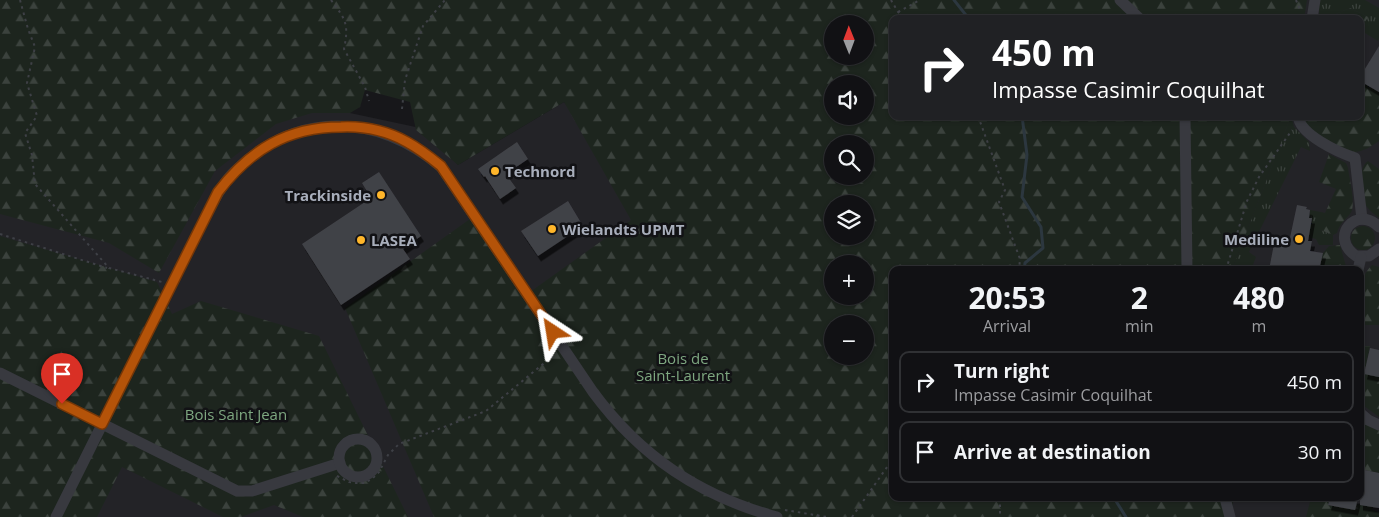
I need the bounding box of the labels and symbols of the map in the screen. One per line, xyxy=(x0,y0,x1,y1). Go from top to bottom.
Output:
north arrow xyxy=(824,15,874,65)
place label: Technord xyxy=(505,161,576,181)
marker: Technord xyxy=(489,165,501,177)
place label: Trackinside xyxy=(285,185,371,205)
marker: Trackinside xyxy=(375,189,387,201)
place label: Wielandts UPMT xyxy=(562,219,685,239)
marker: Wielandts UPMT xyxy=(546,223,558,235)
place label: Mediline xyxy=(1224,229,1289,249)
place label: LASEA xyxy=(371,230,417,250)
marker: Mediline xyxy=(1293,233,1305,245)
marker: LASEA xyxy=(355,234,367,246)
position arrow xyxy=(526,305,578,357)
park label: Bois de Saint-Laurent xyxy=(636,348,730,385)
pin xyxy=(41,353,83,404)
park label: Bois Saint Jean xyxy=(185,404,287,424)

